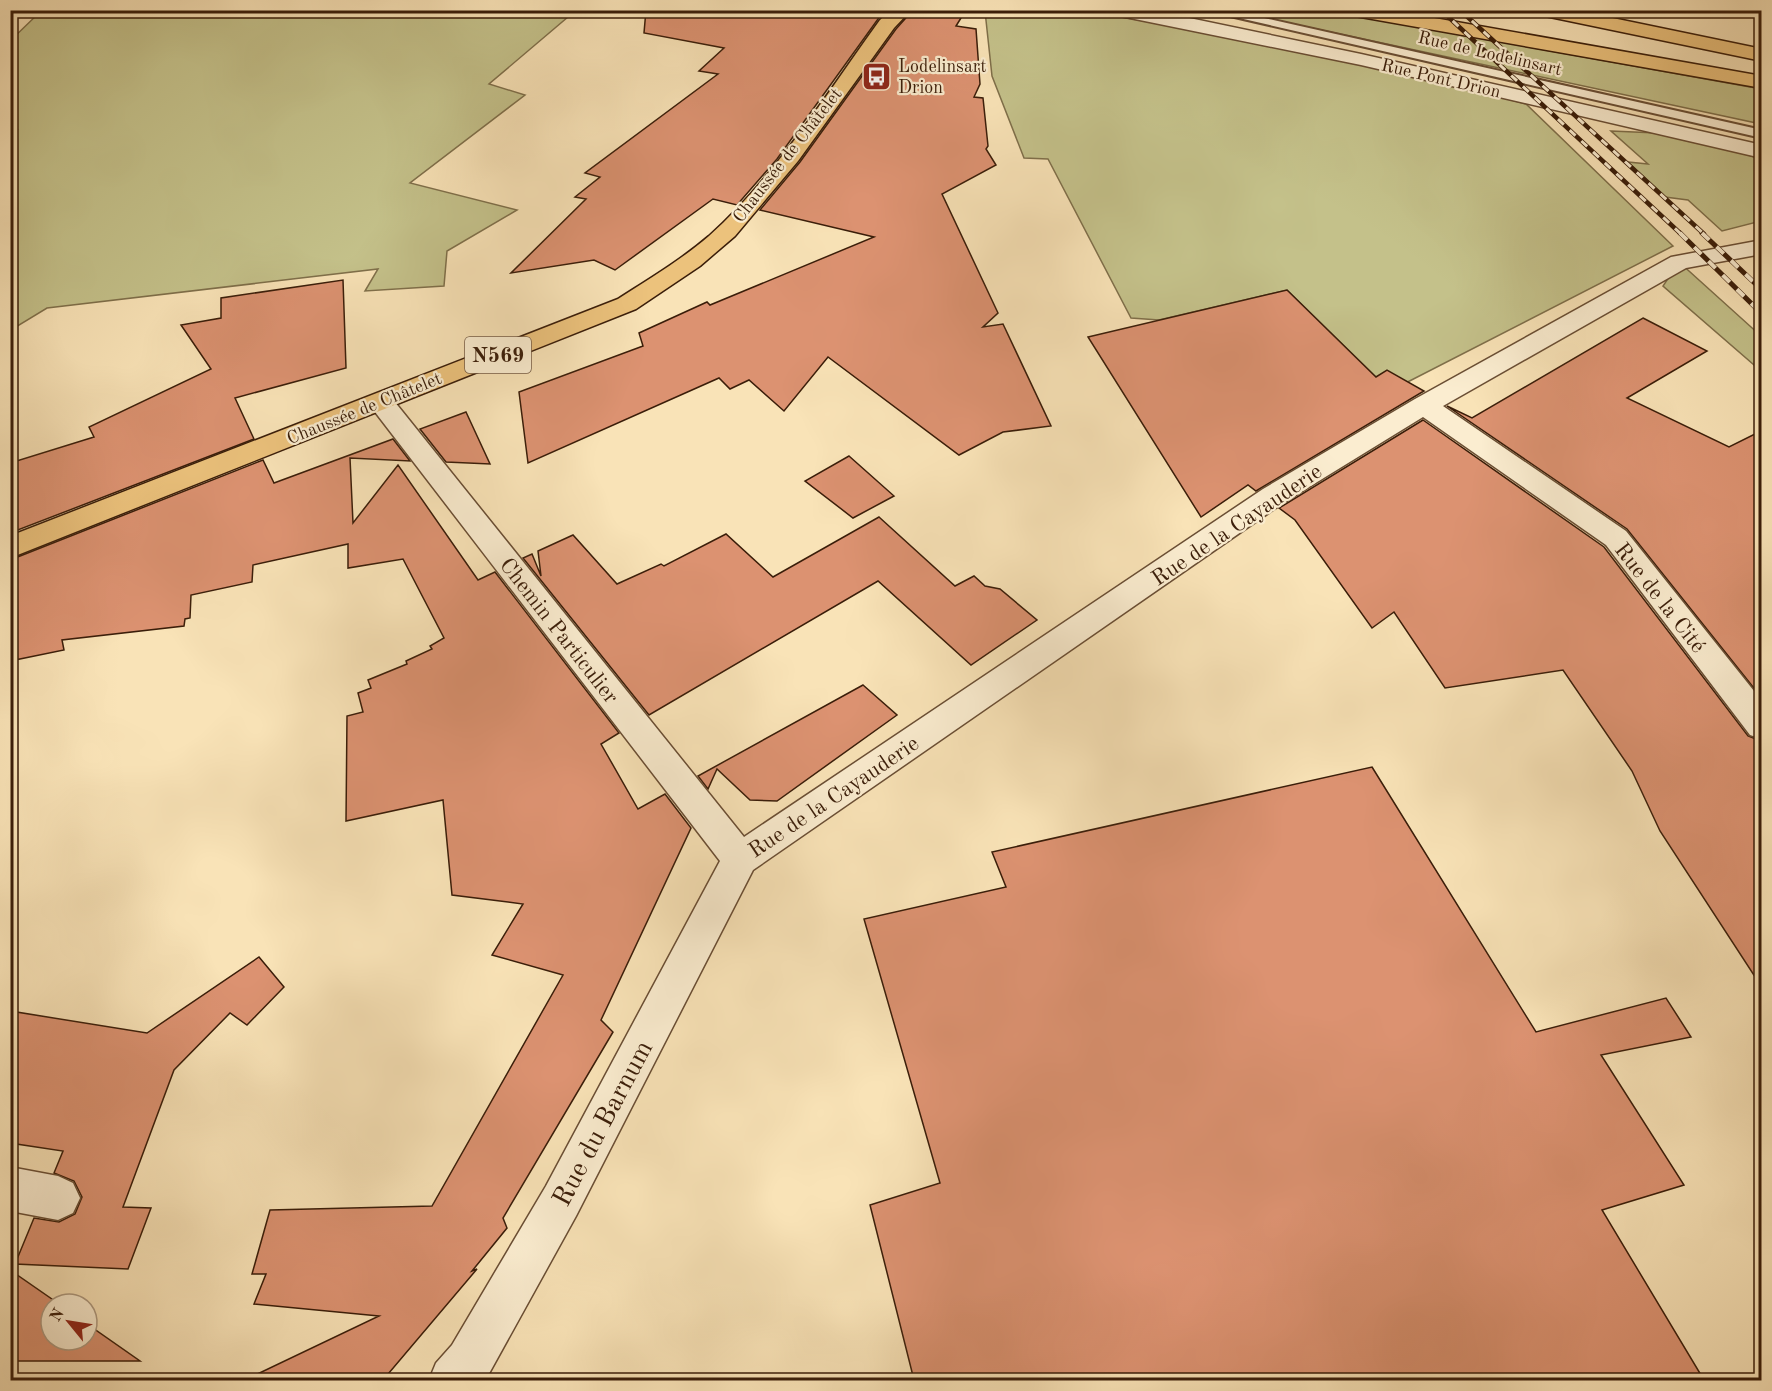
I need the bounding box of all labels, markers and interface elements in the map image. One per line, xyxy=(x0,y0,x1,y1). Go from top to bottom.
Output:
street label: Rue de Lodelinsart xyxy=(1416,29,1563,79)
street label: Rue Pont Drion xyxy=(1379,56,1503,102)
place label: Lodelinsart Drion xyxy=(898,58,987,97)
bus stop icon: Lodelinsart Drion xyxy=(861,60,893,92)
street label: Chaussée de Châtelet xyxy=(730,85,846,226)
road number: N569 xyxy=(465,337,531,373)
street label: Chaussée de Châtelet xyxy=(284,370,444,448)
street label: Rue de la Cayauderie xyxy=(1148,461,1326,591)
street label: Rue de la Cité xyxy=(1610,539,1709,657)
street label: Chemin Particulier xyxy=(495,554,622,708)
street label: Rue de la Cayauderie xyxy=(745,733,923,863)
street label: Rue du Barnum xyxy=(548,1036,658,1211)
north arrow xyxy=(39,1292,99,1352)
text: N xyxy=(48,1306,68,1325)

